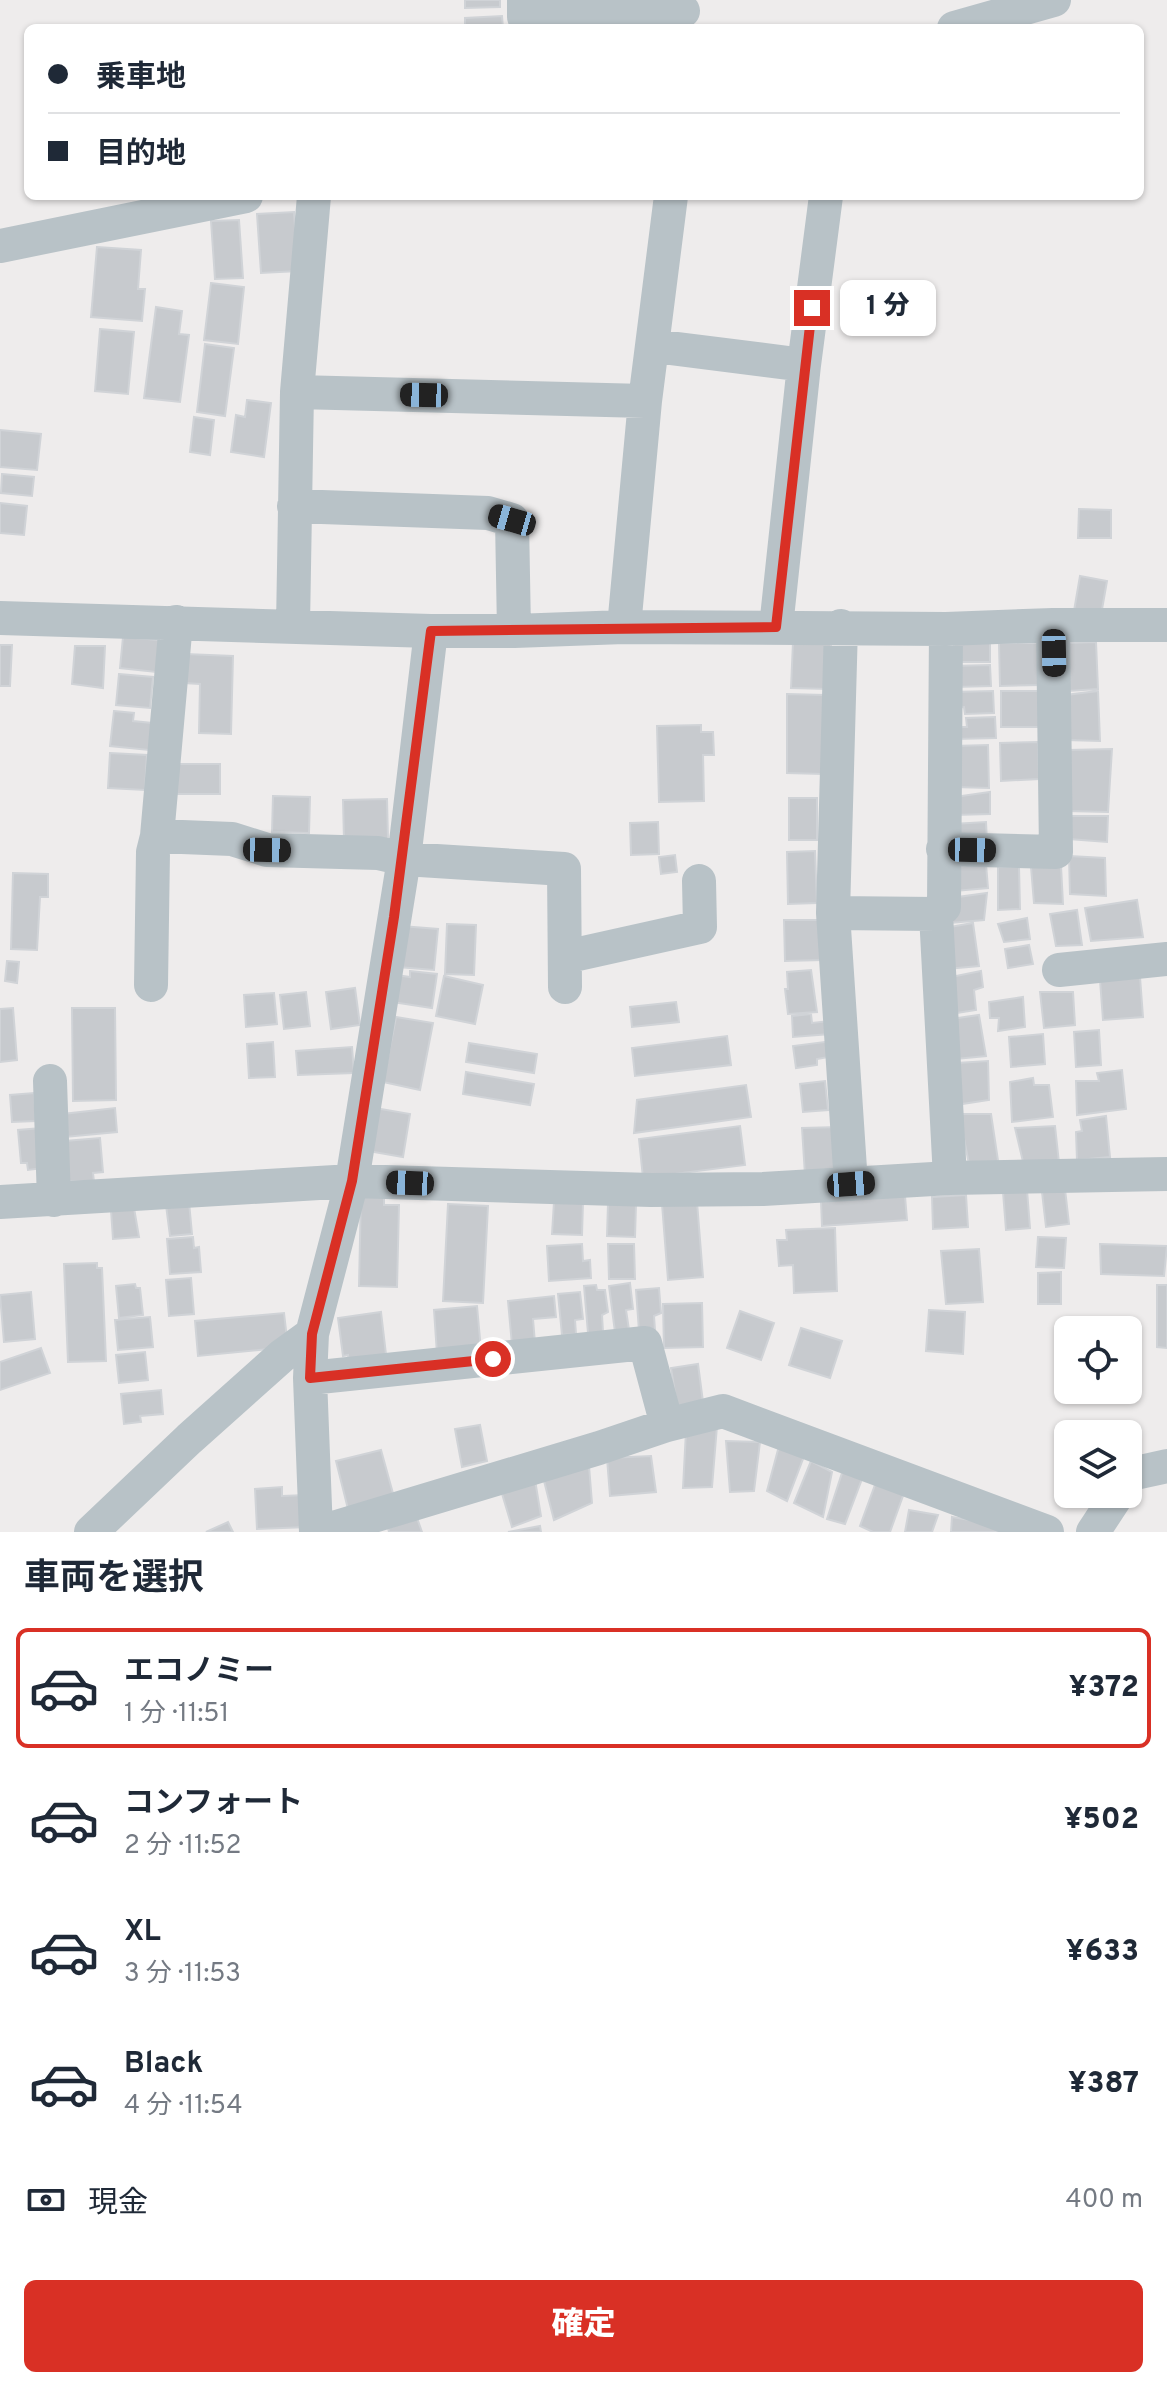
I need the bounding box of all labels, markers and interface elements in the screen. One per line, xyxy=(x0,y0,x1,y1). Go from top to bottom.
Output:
text: 乗車地 xyxy=(96,60,186,97)
text: 目的地 xyxy=(96,137,186,174)
callout: 1 分 xyxy=(840,280,936,336)
route end xyxy=(794,290,830,326)
text: 1 分 xyxy=(866,291,910,324)
car xyxy=(400,383,448,407)
car xyxy=(486,502,538,538)
car xyxy=(1042,629,1066,677)
car xyxy=(243,838,291,862)
car xyxy=(948,838,996,862)
car xyxy=(386,1170,434,1196)
car xyxy=(826,1170,876,1198)
map controls xyxy=(1054,1316,1142,1508)
button: locate xyxy=(1054,1316,1142,1404)
route start xyxy=(475,1341,511,1377)
button: layers xyxy=(1054,1420,1142,1508)
text: 車両を選択 xyxy=(24,1557,204,1603)
icon: car xyxy=(28,1652,100,1724)
text: エコノミー xyxy=(124,1654,274,1691)
text: ¥372 xyxy=(1069,1670,1139,1707)
text: 1 分 · 11:51 xyxy=(124,1698,229,1731)
icon: car xyxy=(28,1784,100,1856)
text: コンフォート xyxy=(124,1786,303,1823)
text: ¥502 xyxy=(1064,1802,1139,1839)
text: 2 分 · 11:52 xyxy=(124,1830,241,1863)
text: XL xyxy=(124,1914,161,1951)
icon: car xyxy=(28,1916,100,1988)
text: ¥633 xyxy=(1066,1934,1139,1971)
text: 3 分 · 11:53 xyxy=(124,1958,241,1991)
text: Black xyxy=(124,2046,203,2083)
icon: car xyxy=(28,2048,100,2120)
text: ¥387 xyxy=(1068,2066,1139,2103)
text: 4 分 · 11:54 xyxy=(124,2090,243,2123)
icon: cash xyxy=(24,2178,68,2222)
text: 400 m xyxy=(1066,2184,1143,2217)
text: 現金 xyxy=(88,2186,148,2223)
button: 確定 xyxy=(24,2280,1143,2372)

